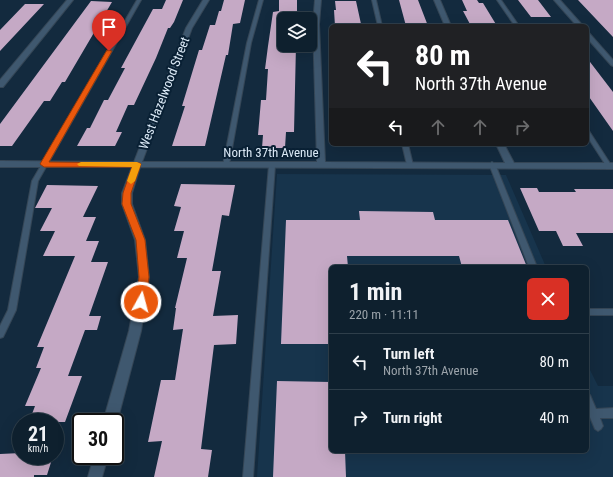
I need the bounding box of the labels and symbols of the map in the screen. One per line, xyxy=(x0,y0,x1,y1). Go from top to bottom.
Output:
pin xyxy=(92,10,126,51)
street label: West Hazelwood Street xyxy=(136,35,192,151)
street label: North 37th Avenue xyxy=(223,145,319,160)
position arrow xyxy=(120,281,162,323)
speed limit sign: 30 xyxy=(72,413,124,465)

